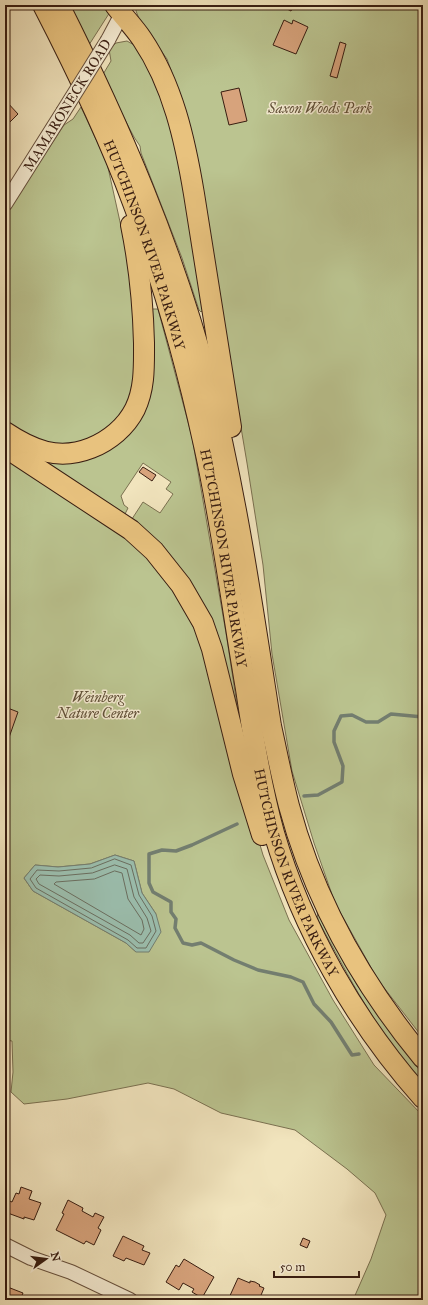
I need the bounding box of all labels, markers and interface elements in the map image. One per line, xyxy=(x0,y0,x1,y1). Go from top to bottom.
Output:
street label: MAMARONECK ROAD xyxy=(20,36,115,175)
park label: Saxon Woods Park xyxy=(267,100,373,117)
street label: HUTCHINSON RIVER PARKWAY xyxy=(100,137,189,353)
street label: HUTCHINSON RIVER PARKWAY xyxy=(196,447,250,670)
park label: Weinberg Nature Center xyxy=(56,689,140,722)
street label: HUTCHINSON RIVER PARKWAY xyxy=(250,767,343,981)
north arrow xyxy=(26,1239,66,1279)
text: N xyxy=(48,1251,63,1263)
scale bar xyxy=(274,1253,359,1279)
text: 50 m xyxy=(280,1260,305,1274)

